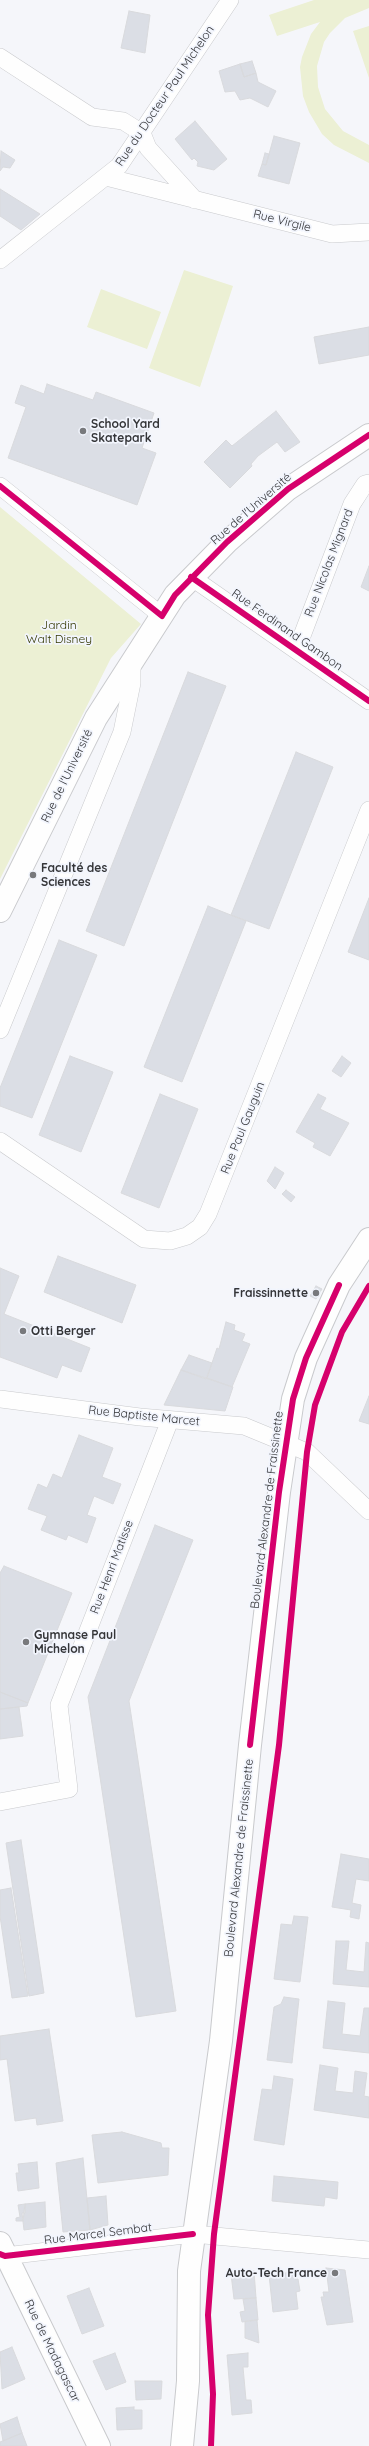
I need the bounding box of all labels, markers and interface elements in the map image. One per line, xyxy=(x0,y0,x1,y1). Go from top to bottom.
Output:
street label: Rue du Docteur Paul Michelon xyxy=(113,23,217,169)
street label: Rue Virgile xyxy=(252,207,312,235)
place label: School Yard Skatepark xyxy=(91,417,160,445)
marker: School Yard Skatepark xyxy=(78,426,88,436)
street label: Rue de l'Université xyxy=(208,470,294,548)
street label: Rue Nicolas Mignard xyxy=(302,507,356,619)
street label: Rue Ferdinand Gambon xyxy=(229,586,345,674)
park label: Jardin Walt Disney xyxy=(26,618,92,646)
street label: Rue de l'Université xyxy=(38,727,96,825)
place label: Faculté des Sciences xyxy=(41,861,107,889)
marker: Faculté des Sciences xyxy=(28,870,38,880)
street label: Rue Paul Gauguin xyxy=(218,1080,268,1176)
place label: Fraissinnette xyxy=(233,1286,308,1300)
marker: Fraissinnette xyxy=(311,1288,321,1298)
place label: Otti Berger xyxy=(31,1324,96,1338)
marker: Otti Berger xyxy=(18,1326,28,1336)
street label: Rue Baptiste Marcet xyxy=(88,1403,200,1429)
street label: Boulevard Alexandre de Fraissinette xyxy=(248,1410,286,1610)
street label: Rue Henri Matisse xyxy=(87,1518,137,1616)
place label: Gymnase Paul Michelon xyxy=(34,1628,116,1656)
marker: Gymnase Paul Michelon xyxy=(21,1637,31,1647)
street label: Boulevard Alexandre de Fraissinette xyxy=(221,1758,257,1958)
street label: Rue Marcel Sembat xyxy=(43,2220,153,2248)
place label: Auto-Tech France xyxy=(226,2266,327,2280)
marker: Auto-Tech France xyxy=(330,2268,340,2278)
street label: Rue de Madagascar xyxy=(21,2297,83,2405)

